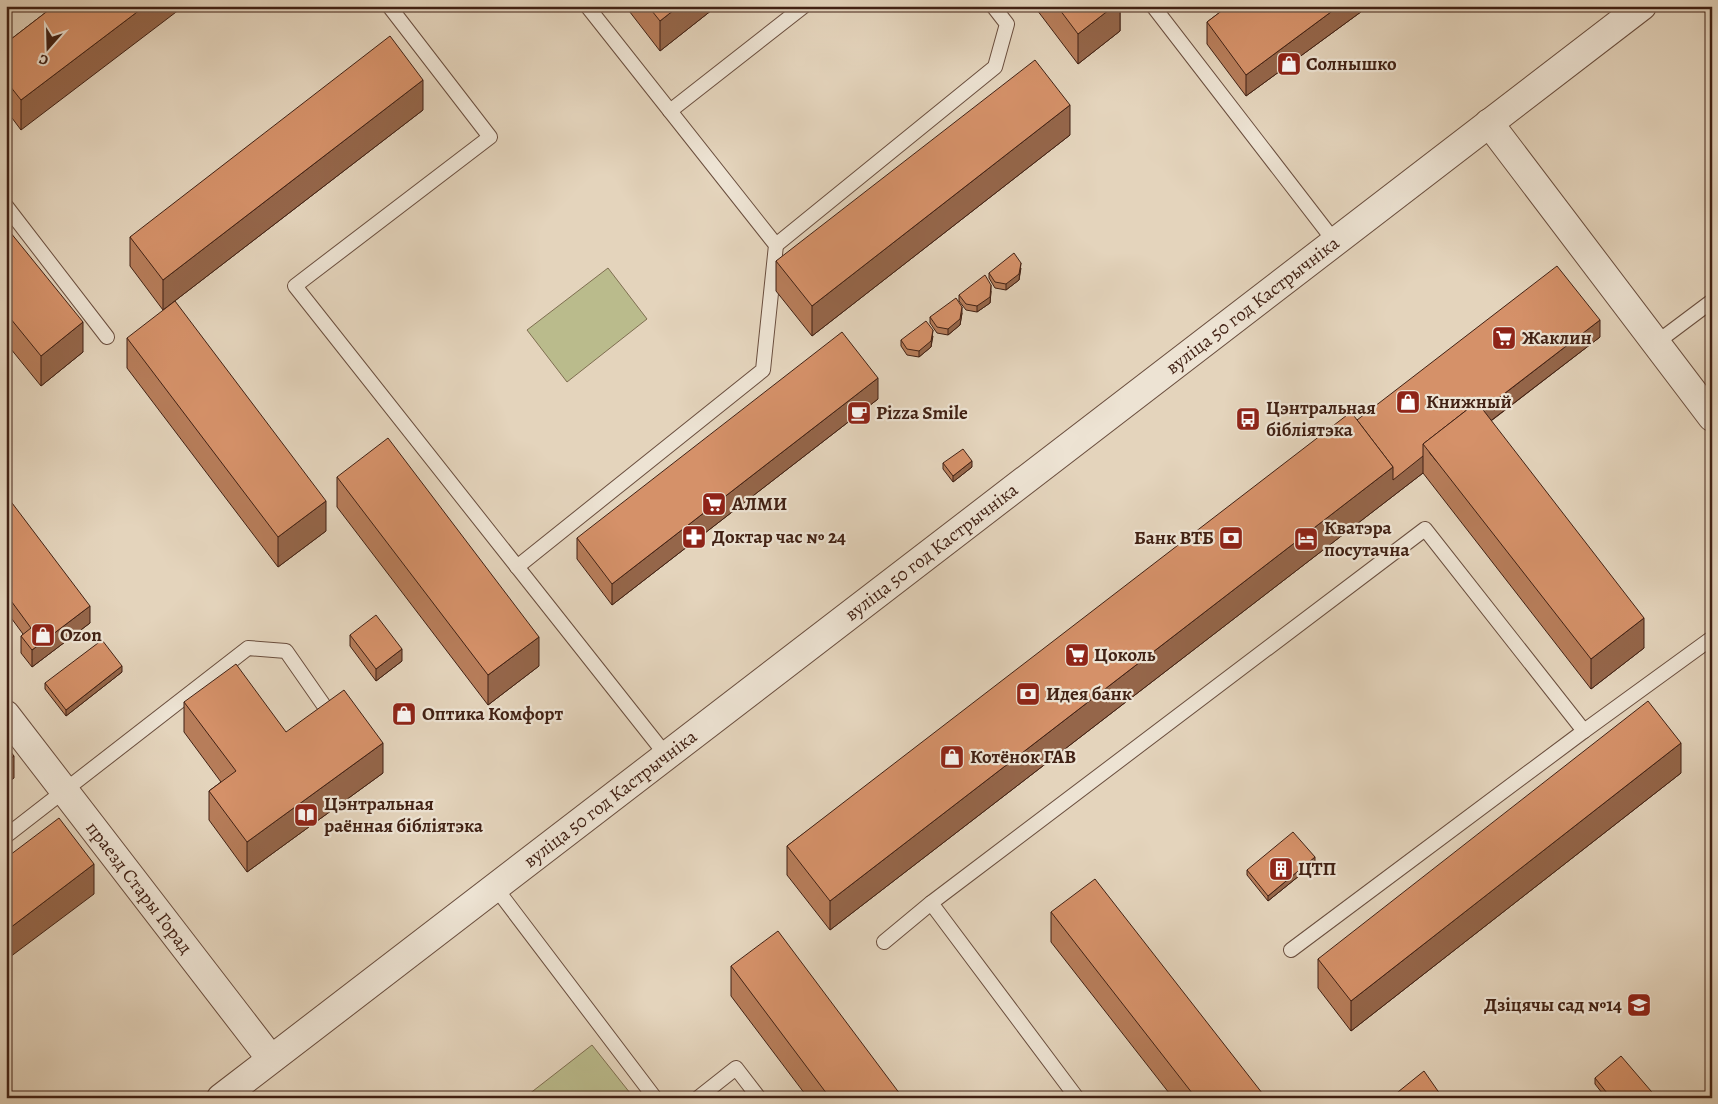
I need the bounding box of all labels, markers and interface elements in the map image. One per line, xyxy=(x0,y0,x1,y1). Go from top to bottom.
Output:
north arrow xyxy=(22,22,72,72)
text: С xyxy=(36,49,51,70)
shop icon: Солнышко xyxy=(1276,51,1302,77)
place label: Солнышко xyxy=(1306,51,1397,77)
street label: вуліца 50 год Кастрычніка xyxy=(1161,230,1345,380)
supermarket icon: Жаклин xyxy=(1491,325,1517,351)
place label: Жаклин xyxy=(1522,325,1592,351)
shop icon: Книжный xyxy=(1395,389,1421,415)
place label: Книжный xyxy=(1426,389,1512,415)
place label: Цэнтральная бібліятэка xyxy=(1266,395,1376,443)
cafe icon: Pizza Smile xyxy=(846,400,872,426)
place label: Pizza Smile xyxy=(876,400,968,426)
bus stop icon: Цэнтральная бібліятэка xyxy=(1235,406,1261,432)
street label: вуліца 50 год Кастрычніка xyxy=(839,477,1024,627)
supermarket icon: АЛМИ xyxy=(701,491,727,517)
place label: АЛМИ xyxy=(731,491,787,517)
place label: Кватэра посутачна xyxy=(1324,515,1410,563)
pharmacy icon: Доктар час № 24 xyxy=(681,524,707,550)
place label: Доктар час № 24 xyxy=(712,524,846,550)
place label: Банк ВТБ xyxy=(1134,525,1214,551)
bank icon: Банк ВТБ xyxy=(1218,525,1244,551)
hotel icon: Кватэра посутачна xyxy=(1293,526,1319,552)
shop icon: Ozon xyxy=(30,622,56,648)
place label: Ozon xyxy=(60,622,102,648)
supermarket icon: Цоколь xyxy=(1064,642,1090,668)
place label: Цоколь xyxy=(1094,642,1156,668)
bank icon: Идея банк xyxy=(1015,681,1041,707)
place label: Идея банк xyxy=(1046,681,1132,707)
shop icon: Оптика Комфорт xyxy=(391,701,417,727)
place label: Оптика Комфорт xyxy=(422,701,563,727)
street label: вуліца 50 год Кастрычніка xyxy=(518,724,703,874)
shop icon: Котёнок ГАВ xyxy=(939,744,965,770)
place label: Котёнок ГАВ xyxy=(970,744,1076,770)
place label: Цэнтральная раённая бібліятэка xyxy=(324,791,484,839)
library icon: Цэнтральная раённая бібліятэка xyxy=(293,802,319,828)
street label: праезд Стары Горад xyxy=(80,816,198,959)
building icon: ЦТП xyxy=(1268,856,1294,882)
place label: ЦТП xyxy=(1298,856,1337,882)
place label: Дзіцячы сад №14 xyxy=(1484,992,1622,1018)
school or university icon: Дзіцячы сад №14 xyxy=(1626,992,1652,1018)

